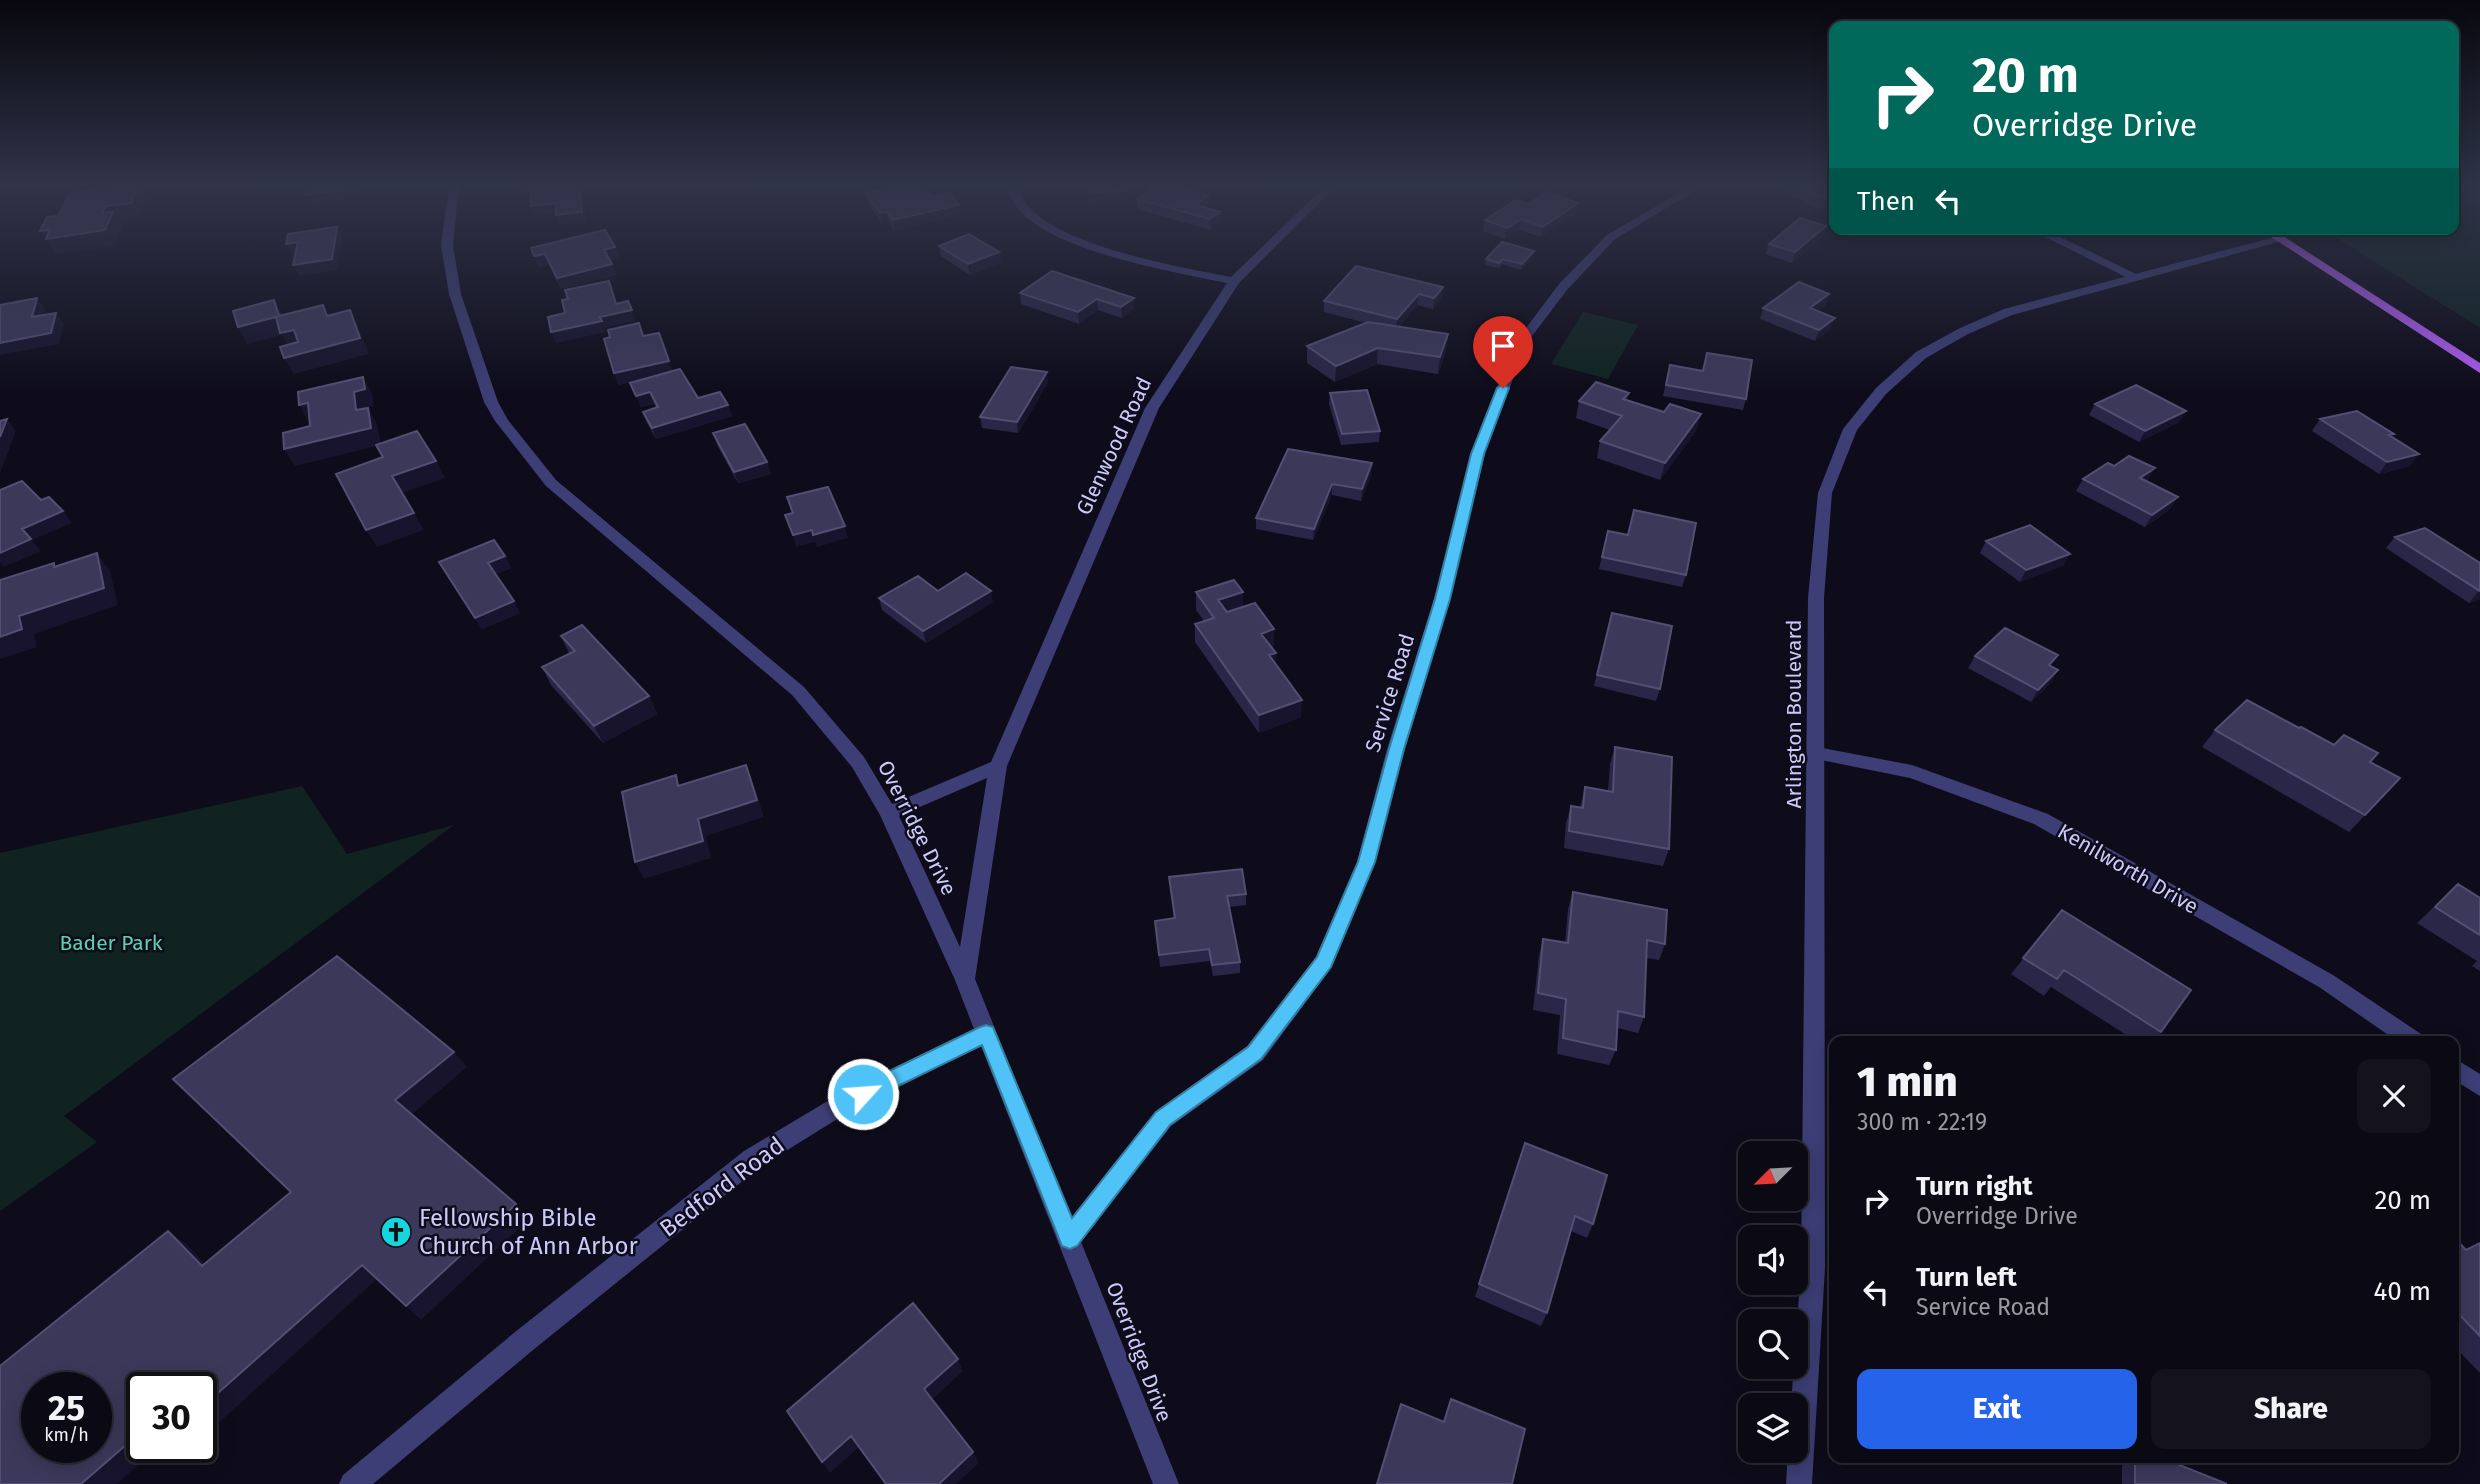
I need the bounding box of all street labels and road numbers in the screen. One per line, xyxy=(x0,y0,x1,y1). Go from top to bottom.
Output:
street label: Glenwood Road xyxy=(1071,373,1157,519)
street label: Arlington Boulevard xyxy=(1781,620,1807,808)
street label: Service Road xyxy=(1360,631,1420,755)
street label: Overridge Drive xyxy=(872,756,962,900)
street label: Kenilworth Drive xyxy=(2053,818,2203,920)
street label: Bedford Road xyxy=(654,1131,790,1243)
street label: Overridge Drive xyxy=(1100,1278,1178,1426)

